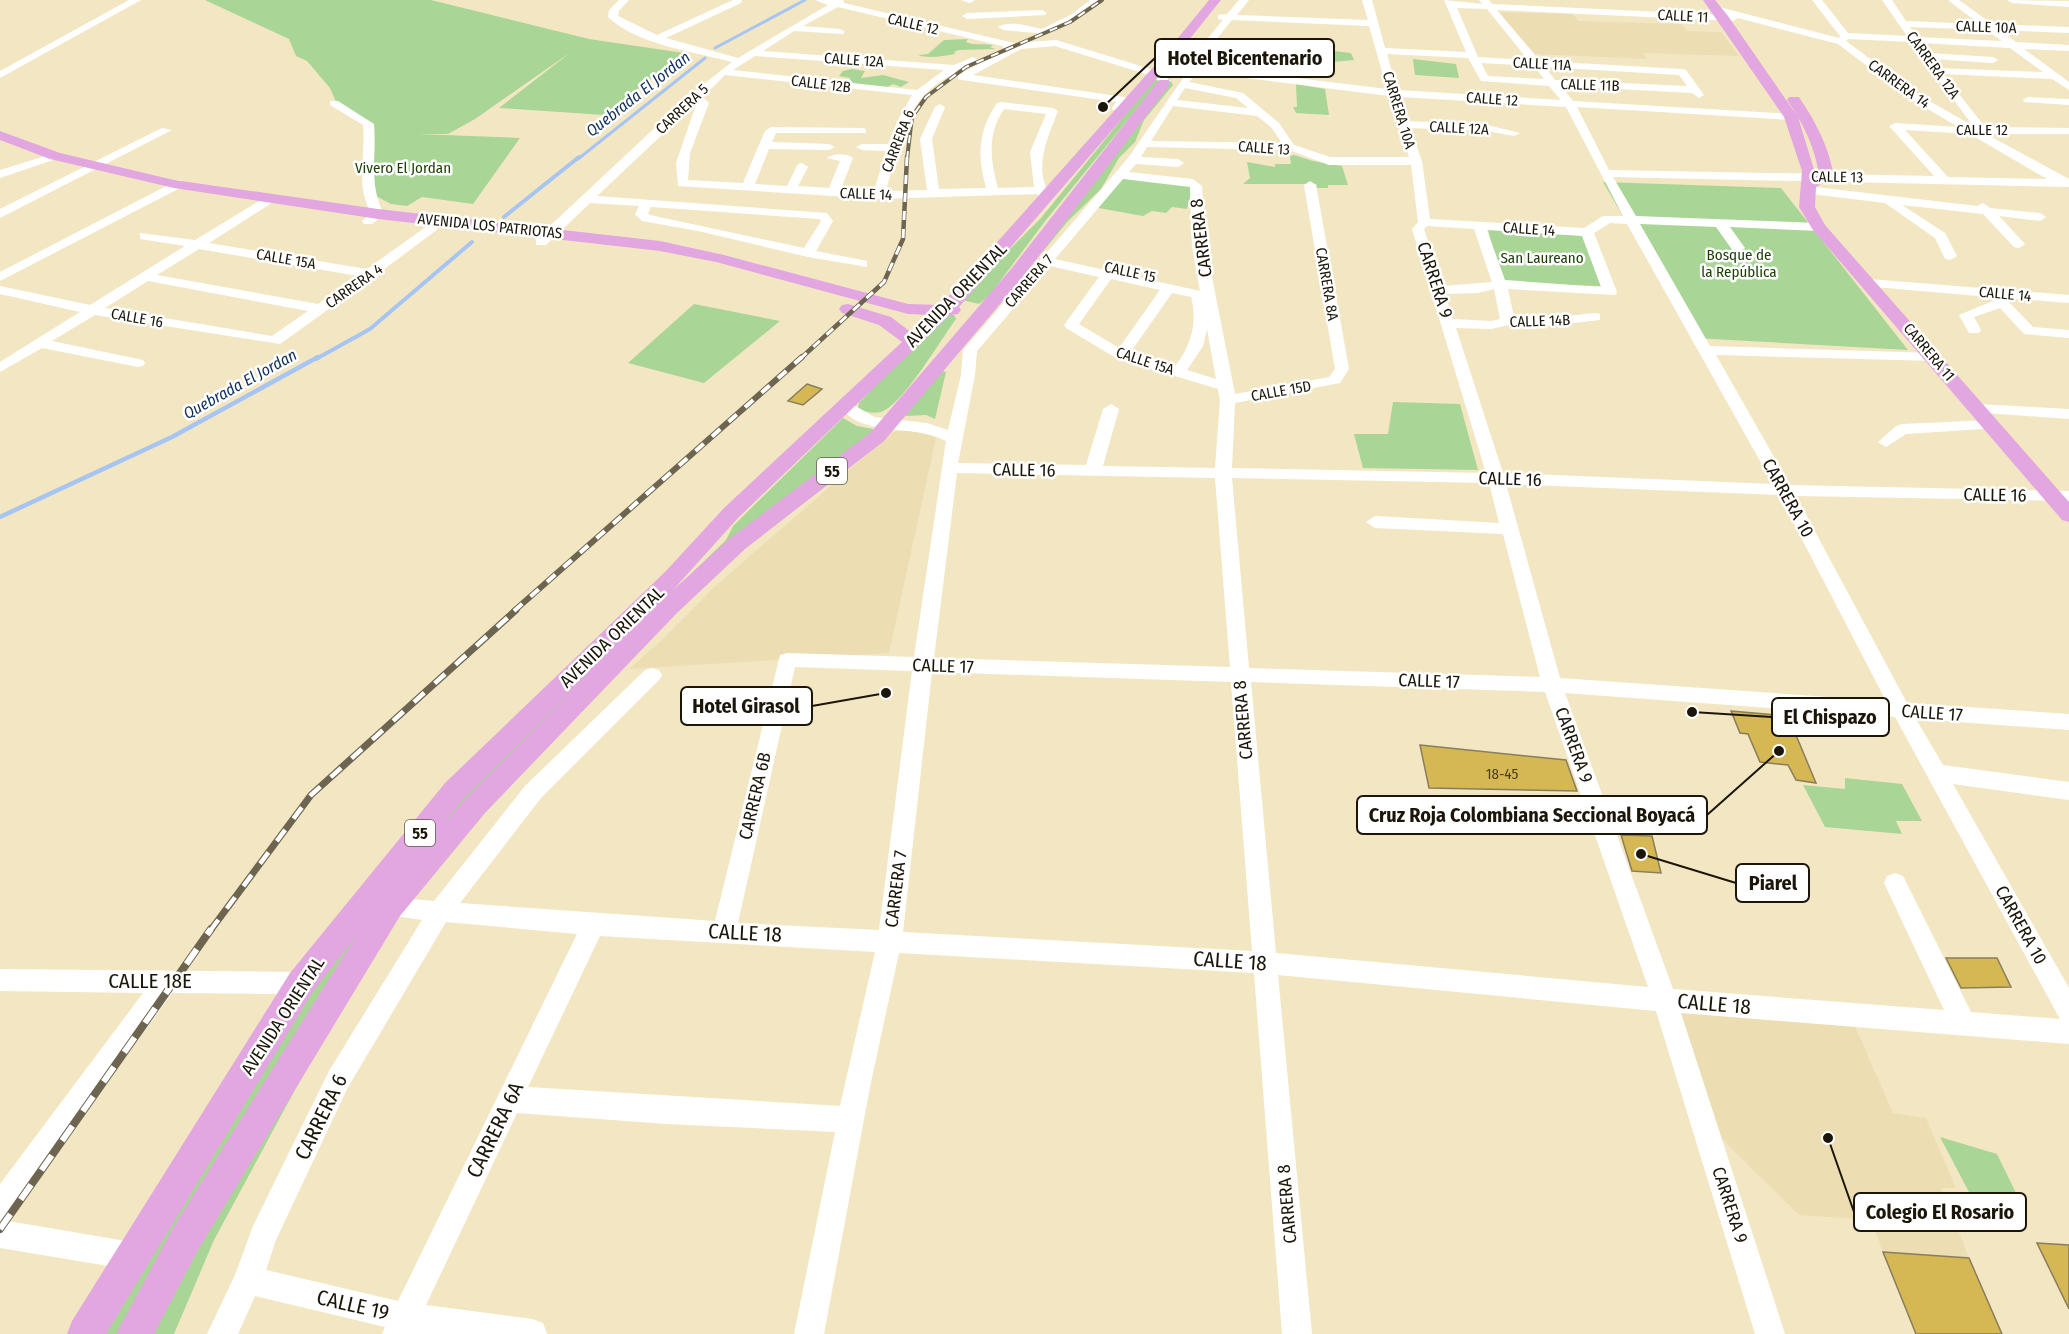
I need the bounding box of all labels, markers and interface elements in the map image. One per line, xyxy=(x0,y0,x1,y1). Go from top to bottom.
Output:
street label: CALLE 11 xyxy=(1657,6,1709,26)
street label: CALLE 12 xyxy=(886,9,941,39)
street label: CALLE 10A xyxy=(1955,17,2017,37)
street label: CARRERA 12A xyxy=(1903,28,1964,102)
callout: Hotel Bicentenario xyxy=(1155,39,1334,77)
text: Hotel Bicentenario xyxy=(1168,46,1323,70)
water label: Quebrada El Jordan xyxy=(582,48,694,140)
street label: CALLE 12A xyxy=(824,49,885,71)
street label: CALLE 11A xyxy=(1512,53,1572,75)
street label: CARRERA 14 xyxy=(1865,56,1933,112)
street label: CARRERA 10A xyxy=(1379,69,1419,151)
street label: CALLE 12B xyxy=(790,71,852,97)
street label: CALLE 11B xyxy=(1560,75,1620,95)
street label: CARRERA 5 xyxy=(652,80,712,138)
street label: CALLE 12 xyxy=(1466,88,1519,110)
street label: CARRERA 6 xyxy=(878,107,918,175)
street label: CALLE 12A xyxy=(1429,117,1489,139)
street label: CALLE 12 xyxy=(1956,121,2008,139)
street label: CALLE 13 xyxy=(1237,137,1291,159)
park label: Vivero El Jordan xyxy=(355,159,451,177)
street label: CALLE 13 xyxy=(1811,168,1863,186)
street label: CALLE 14 xyxy=(839,184,893,204)
street label: CARRERA 8 xyxy=(1185,197,1217,279)
street label: AVENIDA LOS PATRIOTAS xyxy=(417,209,563,243)
street label: CALLE 14 xyxy=(1502,218,1556,240)
street label: AVENIDA ORIENTAL xyxy=(901,238,1011,352)
street label: CARRERA 9 xyxy=(1412,239,1458,321)
street label: CALLE 15A xyxy=(255,245,317,273)
street label: CARRERA 8A xyxy=(1312,246,1342,322)
park label: Bosque de la República xyxy=(1701,246,1777,281)
park label: San Laureano xyxy=(1500,249,1584,267)
street label: CARRERA 7 xyxy=(1001,251,1057,311)
street label: CALLE 15 xyxy=(1103,258,1157,286)
street label: CARRERA 4 xyxy=(322,260,386,312)
street label: CALLE 14 xyxy=(1978,283,2032,305)
street label: CALLE 16 xyxy=(110,305,164,331)
street label: CALLE 14B xyxy=(1509,311,1571,331)
street label: CARRERA 11 xyxy=(1900,319,1958,385)
street label: CALLE 15A xyxy=(1114,343,1176,379)
water label: Quebrada El Jordan xyxy=(180,345,300,423)
street label: CALLE 15D xyxy=(1249,377,1313,405)
street label: CARRERA 10 xyxy=(1757,455,1819,541)
road number: 55 xyxy=(817,458,847,484)
street label: CALLE 16 xyxy=(992,458,1056,482)
street label: CALLE 16 xyxy=(1478,467,1542,491)
street label: CALLE 16 xyxy=(1963,483,2027,507)
street label: AVENIDA ORIENTAL xyxy=(555,582,669,692)
street label: CALLE 17 xyxy=(912,654,974,678)
street label: CALLE 17 xyxy=(1398,669,1460,693)
street label: CARRERA 8 xyxy=(1229,680,1257,760)
callout: Hotel Girasol xyxy=(681,687,812,725)
text: Hotel Girasol xyxy=(692,694,800,718)
callout: El Chispazo xyxy=(1772,698,1889,736)
street label: CALLE 17 xyxy=(1901,700,1963,726)
street label: CARRERA 9 xyxy=(1550,704,1598,786)
text: El Chispazo xyxy=(1783,705,1877,729)
street label: CARRERA 6B xyxy=(734,750,776,842)
house number: 18-45 xyxy=(1486,765,1518,783)
callout: Cruz Roja Colombiana Seccional Boyacá xyxy=(1357,796,1707,834)
text: Cruz Roja Colombiana Seccional Boyacá xyxy=(1369,803,1695,827)
road number: 55 xyxy=(405,820,435,846)
street label: CARRERA 7 xyxy=(880,849,912,929)
callout: Piarel xyxy=(1736,864,1809,902)
text: Piarel xyxy=(1749,871,1798,895)
street label: CARRERA 10 xyxy=(1990,882,2052,968)
street label: CALLE 18 xyxy=(707,918,783,948)
street label: CALLE 18 xyxy=(1192,945,1268,977)
street label: AVENIDA ORIENTAL xyxy=(237,953,329,1079)
street label: CALLE 18E xyxy=(108,968,192,994)
street label: CALLE 18 xyxy=(1676,988,1752,1020)
street label: CARRERA 6 xyxy=(289,1070,353,1164)
street label: CARRERA 6A xyxy=(461,1078,529,1182)
street label: CARRERA 8 xyxy=(1273,1164,1301,1244)
street label: CARRERA 9 xyxy=(1707,1164,1753,1246)
callout: Colegio El Rosario xyxy=(1854,1193,2026,1231)
text: Colegio El Rosario xyxy=(1866,1200,2015,1224)
street label: CALLE 19 xyxy=(314,1284,392,1326)

